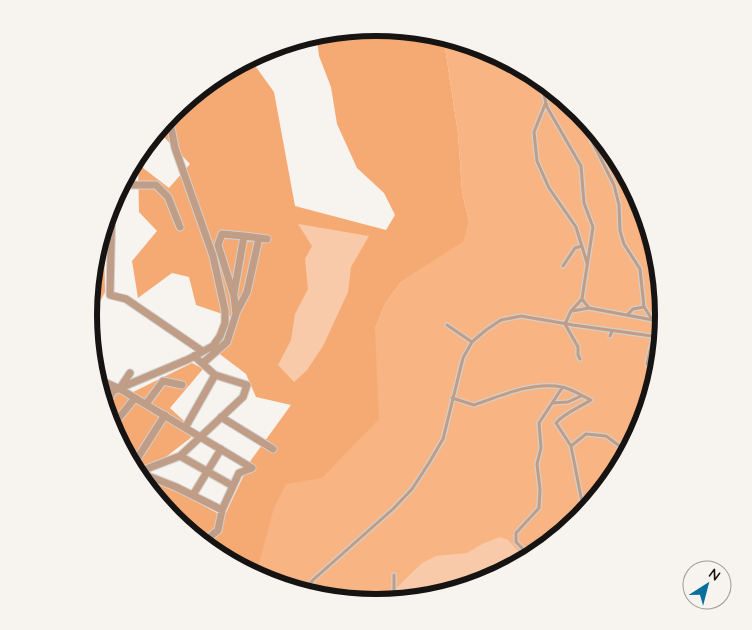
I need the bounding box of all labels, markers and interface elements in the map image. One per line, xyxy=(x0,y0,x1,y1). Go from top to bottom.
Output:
north arrow xyxy=(682,560,732,610)
text: N xyxy=(705,564,724,585)

